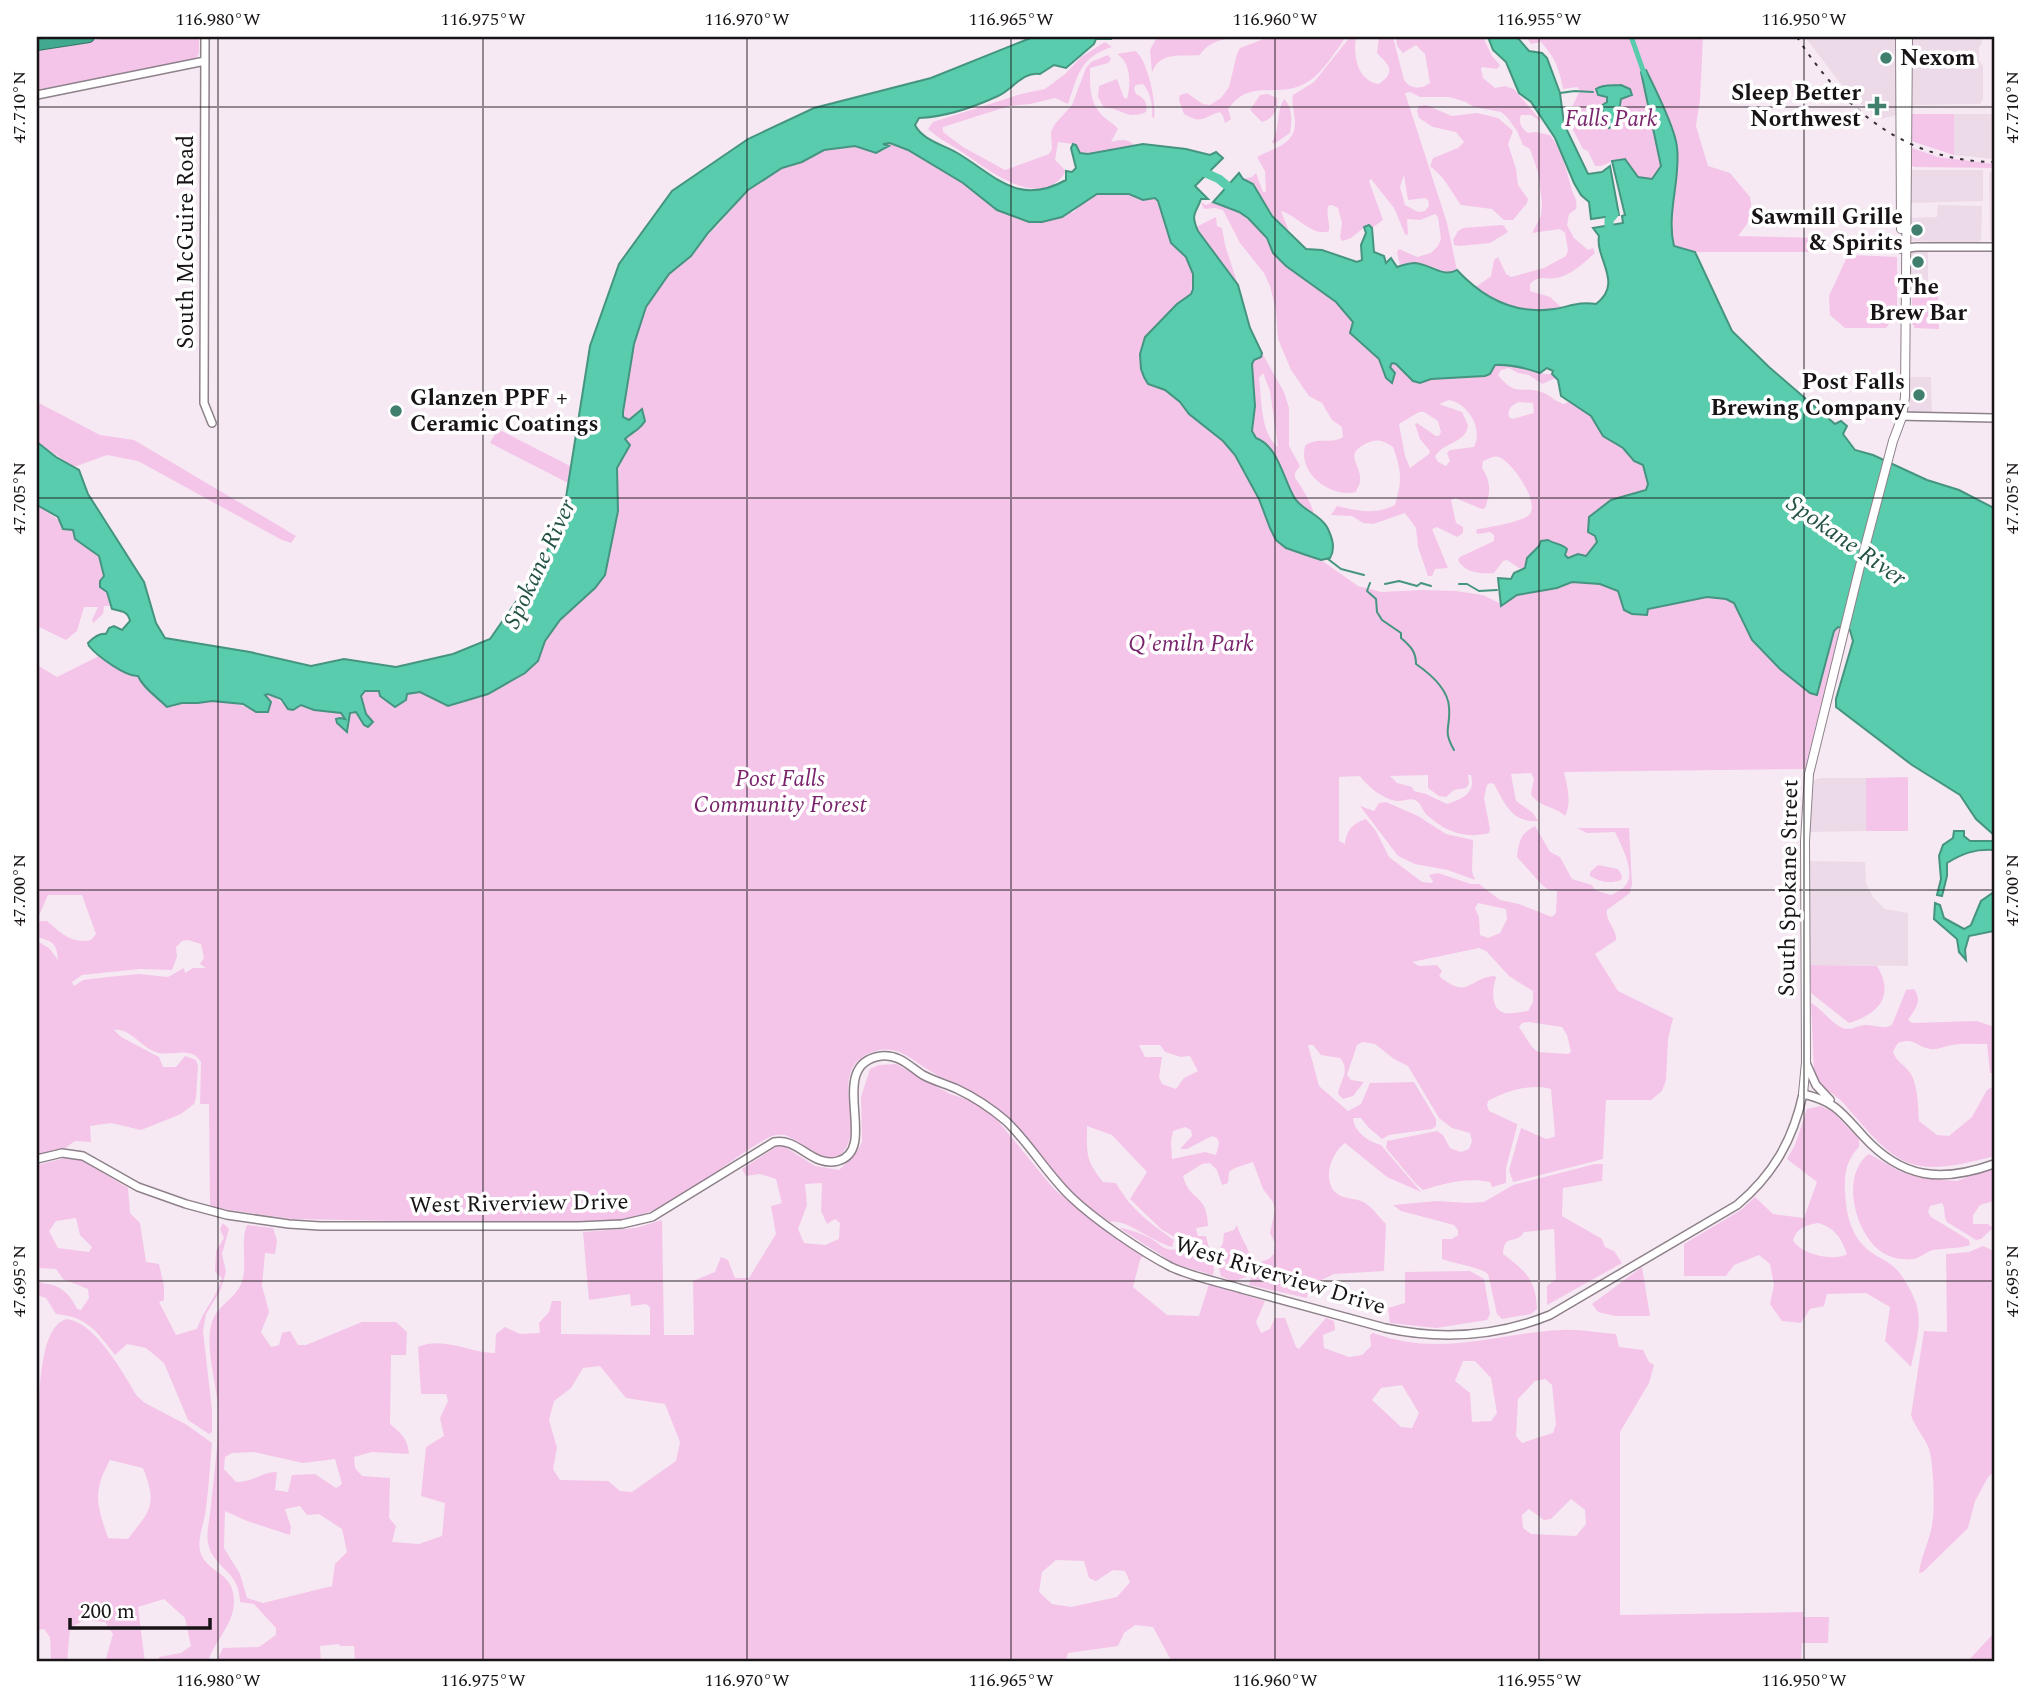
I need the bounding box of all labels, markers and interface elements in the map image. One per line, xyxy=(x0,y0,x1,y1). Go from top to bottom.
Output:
text: 116.980°W xyxy=(175,6,261,33)
text: 116.975°W xyxy=(440,6,526,33)
text: 116.970°W xyxy=(704,6,790,33)
text: 116.965°W xyxy=(968,6,1054,33)
text: 116.960°W xyxy=(1232,6,1318,33)
text: 116.955°W xyxy=(1496,6,1582,33)
text: 116.950°W xyxy=(1761,6,1847,33)
place label: Nexom xyxy=(1900,41,1976,76)
marker: Nexom xyxy=(1878,50,1894,66)
text: 47.710°N xyxy=(6,71,33,143)
text: 47.710°N xyxy=(1999,71,2026,143)
place label: Sleep Better Northwest xyxy=(1731,76,1861,137)
marker: Sleep Better Northwest xyxy=(1867,96,1887,116)
park label: Falls Park xyxy=(1564,102,1658,137)
street label: South McGuire Road xyxy=(169,135,204,349)
place label: Sawmill Grille & Spirits xyxy=(1751,200,1903,261)
marker: Sawmill Grille & Spirits xyxy=(1909,222,1925,238)
marker: The Brew Bar xyxy=(1910,254,1926,270)
place label: The Brew Bar xyxy=(1869,270,1967,331)
place label: Post Falls Brewing Company xyxy=(1711,365,1906,426)
place label: Glanzen PPF + Ceramic Coatings xyxy=(410,381,599,442)
marker: Post Falls Brewing Company xyxy=(1911,387,1927,403)
marker: Glanzen PPF + Ceramic Coatings xyxy=(388,403,404,419)
text: 47.705°N xyxy=(6,462,33,534)
text: 47.705°N xyxy=(1999,462,2026,534)
water label: Spokane River xyxy=(1779,486,1914,596)
water label: Spokane River xyxy=(494,493,586,635)
park label: Q'emiln Park xyxy=(1128,627,1254,662)
park label: Post Falls Community Forest xyxy=(693,762,867,823)
street label: South Spokane Street xyxy=(1770,779,1808,997)
text: 47.700°N xyxy=(6,854,33,926)
text: 47.700°N xyxy=(1999,854,2026,926)
street label: West Riverview Drive xyxy=(409,1185,629,1223)
street label: West Riverview Drive xyxy=(1170,1227,1390,1325)
text: 47.695°N xyxy=(6,1245,33,1317)
text: 47.695°N xyxy=(1999,1245,2026,1317)
scale bar xyxy=(70,1587,210,1631)
text: 200 m xyxy=(80,1596,135,1628)
text: 116.980°W xyxy=(175,1667,261,1694)
text: 116.975°W xyxy=(440,1667,526,1694)
text: 116.970°W xyxy=(704,1667,790,1694)
text: 116.965°W xyxy=(968,1667,1054,1694)
text: 116.960°W xyxy=(1232,1667,1318,1694)
text: 116.955°W xyxy=(1496,1667,1582,1694)
text: 116.950°W xyxy=(1761,1667,1847,1694)

